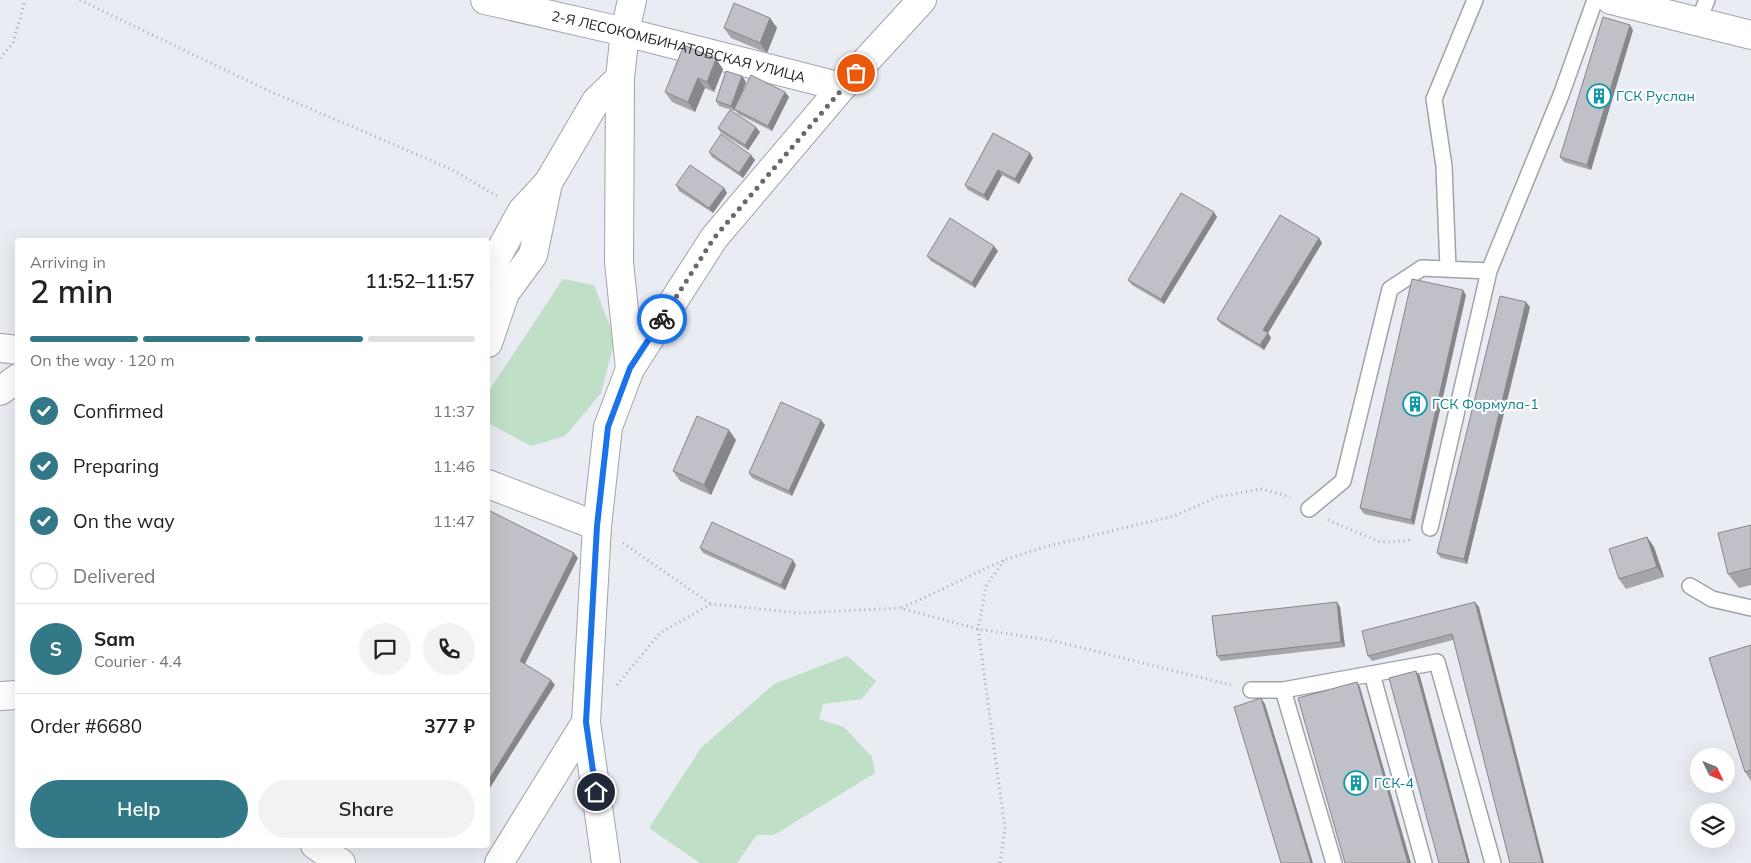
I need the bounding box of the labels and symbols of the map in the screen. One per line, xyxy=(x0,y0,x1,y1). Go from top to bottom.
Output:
street label: 2-Я ЛЕСОКОМБИНАТОВСКАЯ УЛИЦА xyxy=(550,6,808,87)
pin xyxy=(835,52,877,94)
building icon: ГСК Руслан xyxy=(1586,83,1612,109)
place label: ГСК Руслан xyxy=(1616,87,1695,105)
courier xyxy=(637,294,687,344)
building icon: ГСК Формула-1 xyxy=(1402,391,1428,417)
place label: ГСК Формула-1 xyxy=(1432,395,1539,413)
north arrow xyxy=(1690,748,1735,792)
building icon: ГСК-4 xyxy=(1343,770,1369,796)
pin xyxy=(575,771,617,813)
place label: ГСК-4 xyxy=(1374,774,1415,792)

